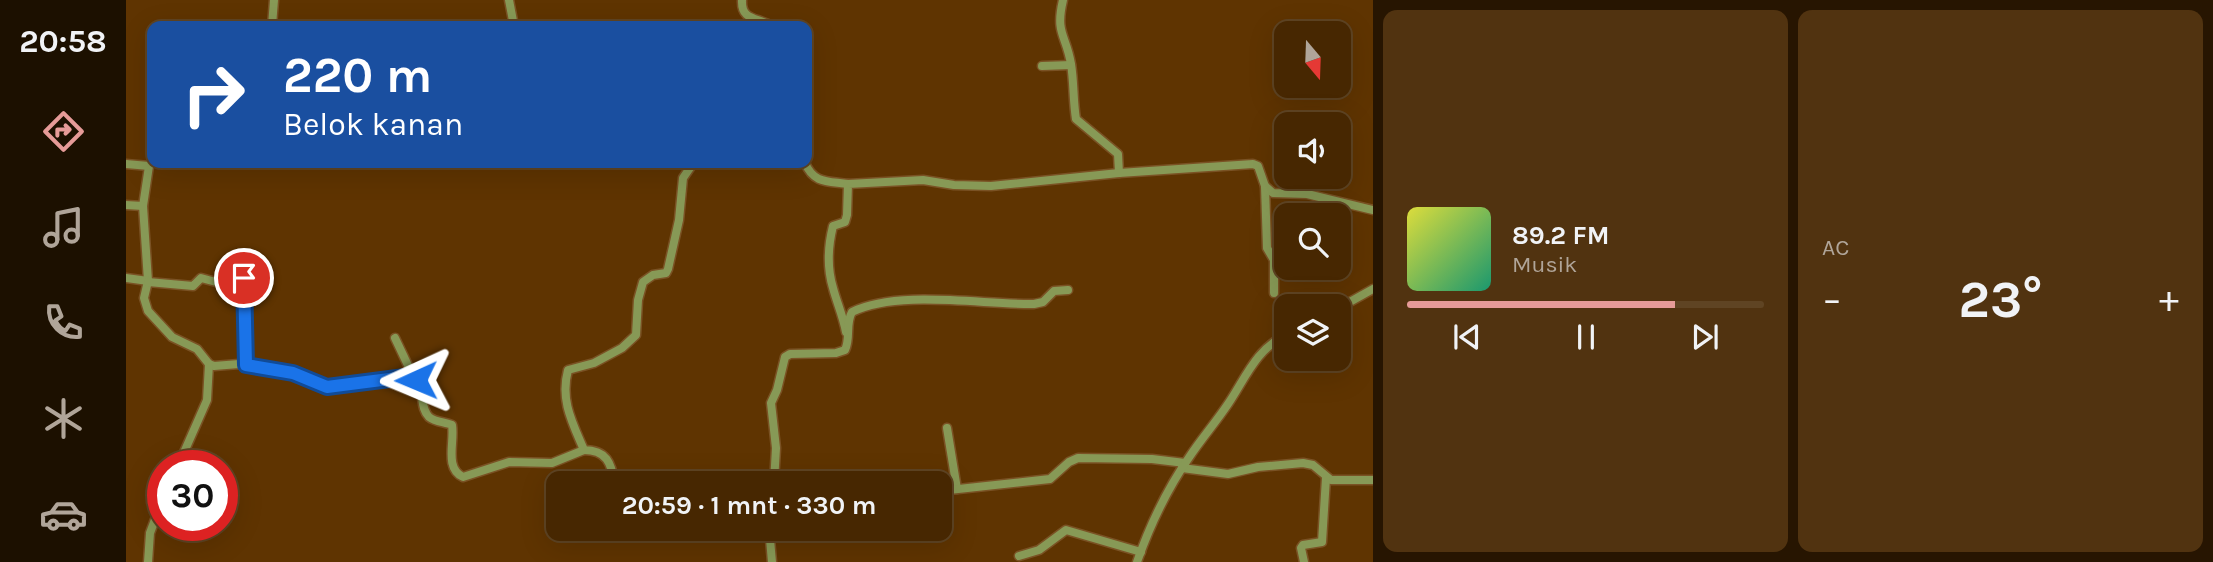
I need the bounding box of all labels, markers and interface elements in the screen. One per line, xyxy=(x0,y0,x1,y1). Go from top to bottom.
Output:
north arrow xyxy=(1274,21,1351,98)
map controls xyxy=(1274,21,1351,371)
text: 20:58 xyxy=(19,23,107,60)
text: 220 m xyxy=(283,47,432,104)
icon: right xyxy=(168,49,259,140)
text: Belok kanan xyxy=(283,106,463,143)
icon: directions xyxy=(39,107,88,156)
button: sound xyxy=(1274,112,1351,189)
icon: music xyxy=(39,203,88,252)
button: search xyxy=(1274,203,1351,280)
text: 89.2 FM xyxy=(1512,220,1610,251)
text: AC xyxy=(1822,234,1849,261)
pin xyxy=(214,248,274,308)
text: Musik xyxy=(1512,251,1577,278)
icon: arrive xyxy=(225,259,263,297)
text: 23° xyxy=(1958,269,2043,330)
text: − xyxy=(1822,277,1842,322)
text: + xyxy=(2159,277,2179,322)
button: layers xyxy=(1274,294,1351,371)
icon: phone xyxy=(39,298,88,347)
icon: previous xyxy=(1448,318,1486,356)
icon: pause xyxy=(1567,318,1605,356)
icon: next xyxy=(1686,318,1724,356)
position arrow xyxy=(379,343,453,417)
icon: climate xyxy=(39,394,88,443)
speed limit sign: 30 xyxy=(147,450,238,541)
icon: car xyxy=(39,490,88,539)
text: 20:59 · 1 mnt · 330 m xyxy=(622,490,876,521)

